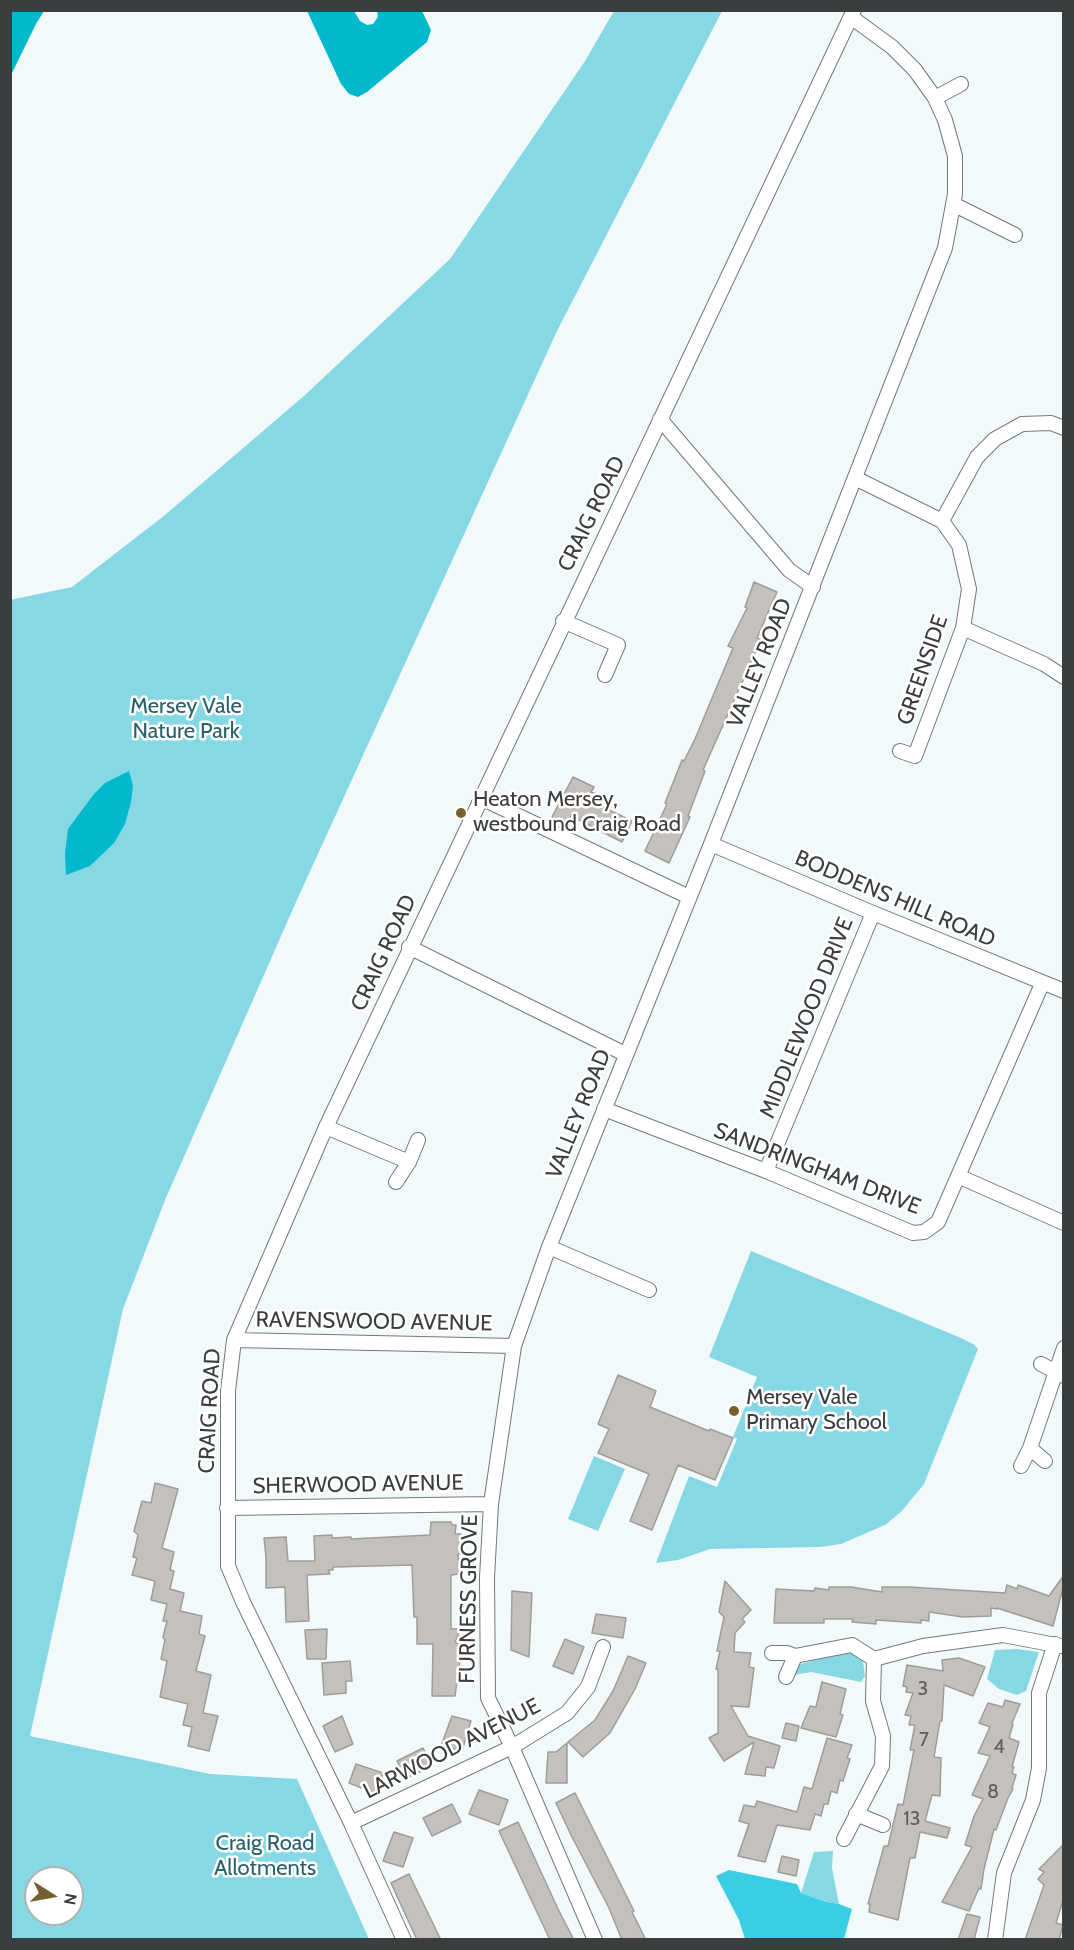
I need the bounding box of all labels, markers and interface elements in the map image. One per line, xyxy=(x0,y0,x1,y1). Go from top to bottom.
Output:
street label: CRAIG ROAD xyxy=(553,452,631,576)
street label: VALLEY ROAD xyxy=(722,595,798,731)
street label: GREENSIDE xyxy=(892,612,954,728)
park label: Mersey Vale Nature Park xyxy=(130,694,242,746)
place label: Heaton Mersey, westbound Craig Road xyxy=(473,787,681,838)
marker: Heaton Mersey, westbound Craig Road xyxy=(454,806,468,820)
street label: BODDENS HILL ROAD xyxy=(791,845,999,953)
street label: CRAIG ROAD xyxy=(346,891,422,1015)
street label: MIDDLEWOOD DRIVE xyxy=(755,914,859,1122)
street label: VALLEY ROAD xyxy=(541,1046,617,1182)
street label: SANDRINGHAM DRIVE xyxy=(710,1117,924,1221)
street label: RAVENSWOOD AVENUE xyxy=(255,1307,493,1337)
street label: CRAIG ROAD xyxy=(194,1348,226,1474)
place label: Mersey Vale Primary School xyxy=(746,1385,887,1436)
marker: Mersey Vale Primary School xyxy=(727,1404,741,1418)
street label: SHERWOOD AVENUE xyxy=(252,1470,464,1500)
street label: FURNESS GROVE xyxy=(454,1514,484,1684)
house number: 3 xyxy=(918,1677,928,1701)
street label: LARWOOD AVENUE xyxy=(359,1693,545,1805)
house number: 7 xyxy=(919,1728,929,1752)
house number: 4 xyxy=(993,1735,1005,1759)
house number: 8 xyxy=(987,1780,999,1804)
house number: 13 xyxy=(903,1807,921,1831)
park label: Craig Road Allotments xyxy=(214,1831,316,1882)
north arrow xyxy=(24,1866,84,1926)
text: N xyxy=(60,1892,81,1907)

